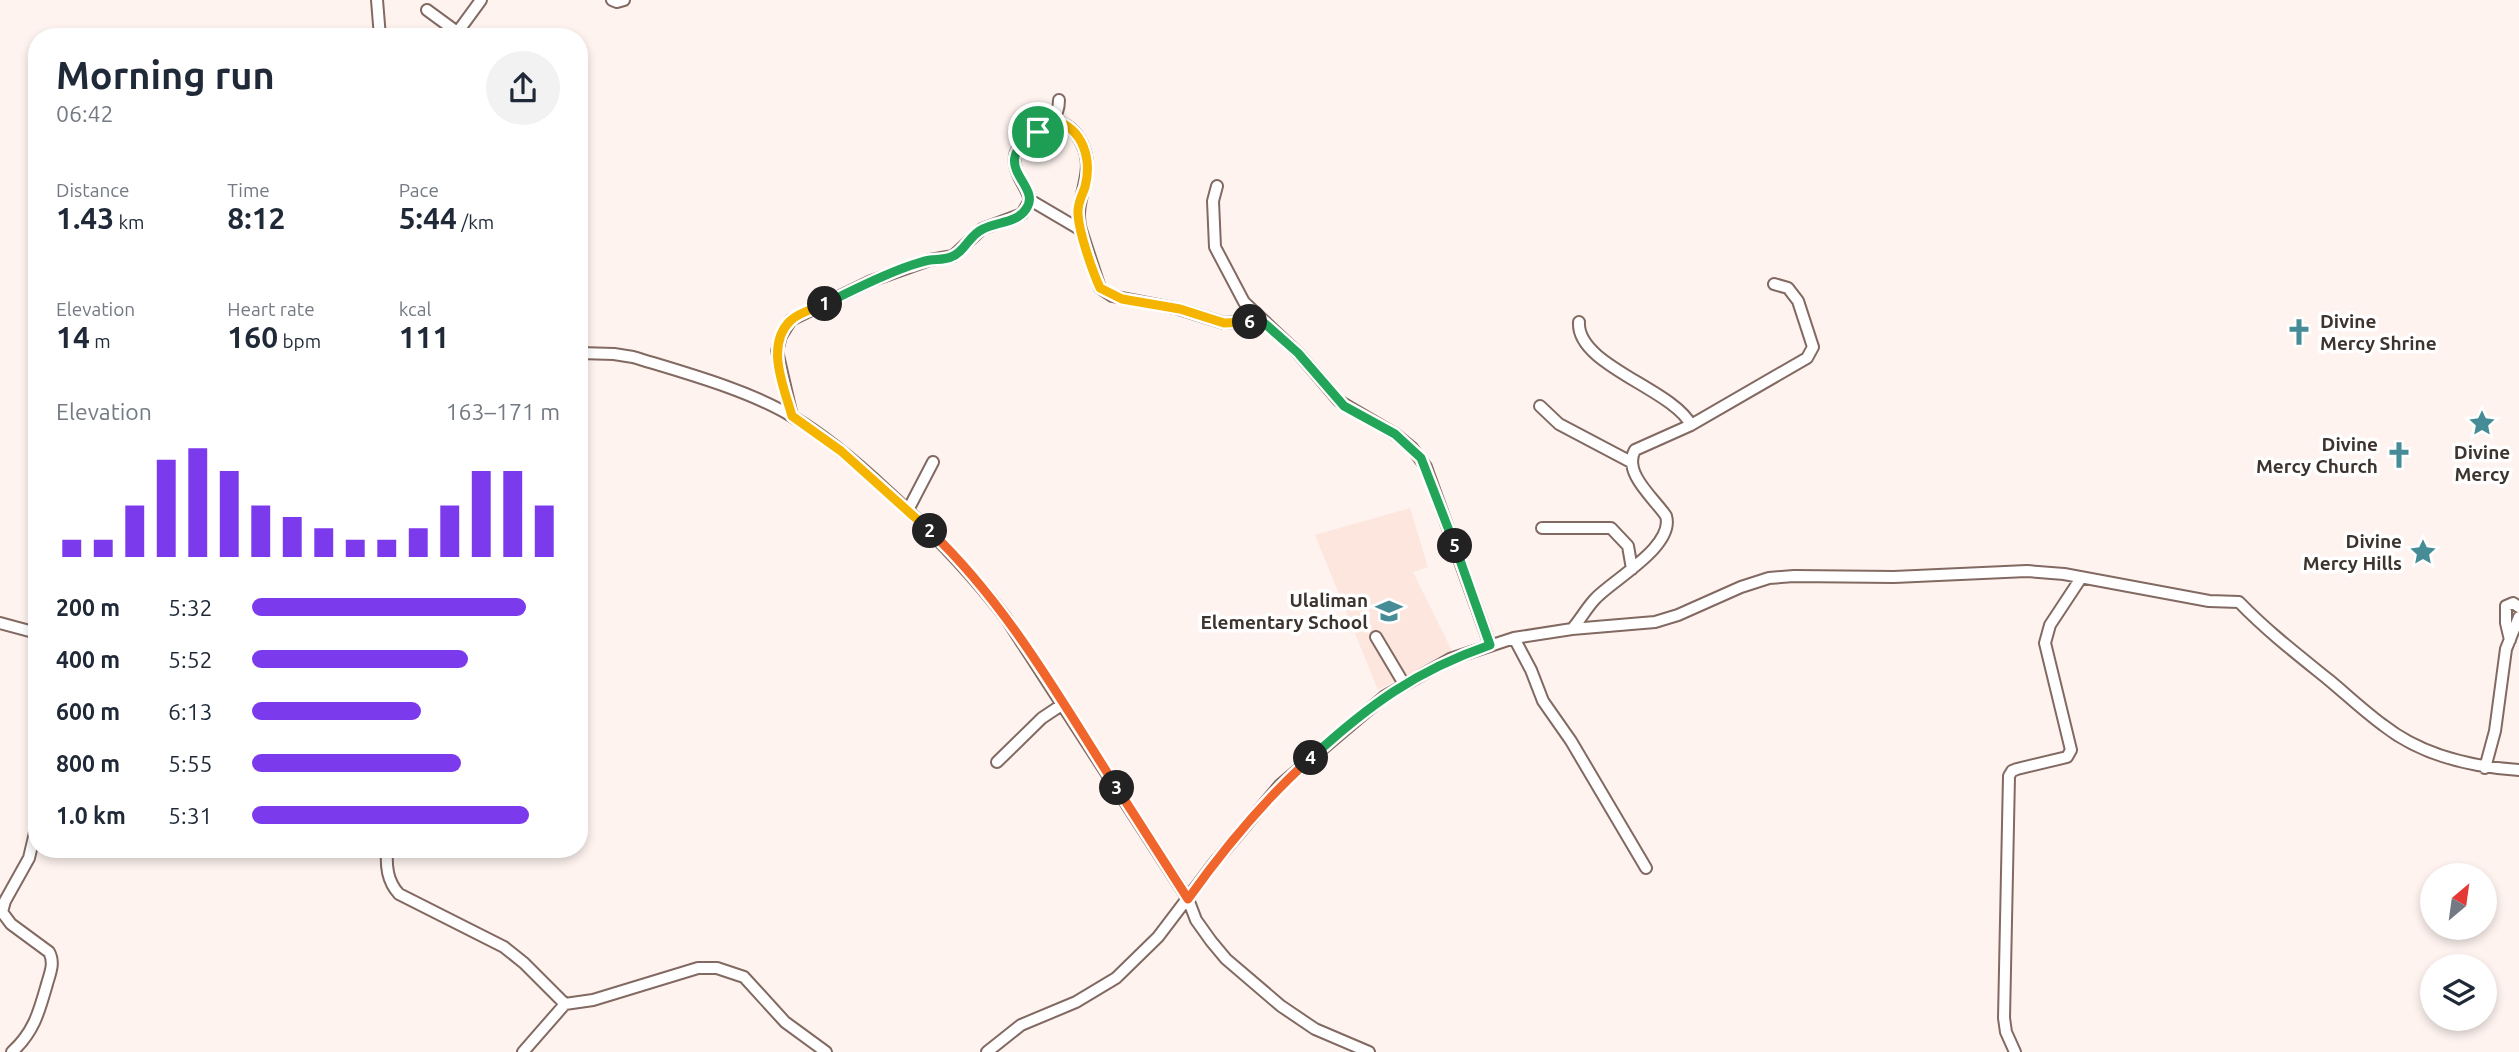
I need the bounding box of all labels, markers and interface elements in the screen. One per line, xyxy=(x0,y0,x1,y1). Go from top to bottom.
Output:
button: share xyxy=(486,51,560,125)
text: Morning run xyxy=(56,54,275,96)
text: 06:42 xyxy=(56,101,114,126)
pin xyxy=(1008,102,1068,162)
icon: arrive xyxy=(1019,113,1057,151)
text: Distance xyxy=(56,179,130,201)
text: Time xyxy=(227,179,270,201)
text: Pace xyxy=(399,179,439,201)
text: 1.43 xyxy=(56,201,114,235)
text: 8:12 xyxy=(227,201,285,235)
text: 5:44 xyxy=(399,201,457,235)
text: km xyxy=(114,211,144,233)
text: /km xyxy=(457,211,494,233)
pin: 1 xyxy=(808,286,842,322)
text: 1 xyxy=(819,292,830,314)
text: Elevation xyxy=(56,298,135,320)
text: Heart rate xyxy=(227,298,315,320)
text: kcal xyxy=(399,298,431,320)
pin: 6 xyxy=(1232,304,1268,340)
text: 6 xyxy=(1244,310,1255,332)
place label: Divine Mercy Shrine xyxy=(2320,310,2437,354)
church icon: Divine Mercy Shrine xyxy=(2284,317,2314,347)
text: 14 xyxy=(56,320,90,354)
text: 160 xyxy=(227,320,278,354)
text: 111 xyxy=(399,320,449,354)
text: m xyxy=(90,330,111,352)
text: bpm xyxy=(278,330,321,352)
text: Elevation xyxy=(56,399,152,424)
text: 163–171 m xyxy=(446,399,560,424)
place icon: Divine Mercy xyxy=(2467,408,2497,438)
place label: Divine Mercy Church xyxy=(2256,433,2378,477)
church icon: Divine Mercy Church xyxy=(2384,440,2414,470)
place label: Divine Mercy xyxy=(2454,441,2510,485)
pin: 2 xyxy=(912,514,948,548)
text: 2 xyxy=(924,519,935,541)
pin: 5 xyxy=(1438,528,1472,564)
place label: Divine Mercy Hills xyxy=(2303,530,2402,574)
text: 5 xyxy=(1449,534,1460,556)
place icon: Divine Mercy Hills xyxy=(2408,537,2438,567)
place label: Ulaliman Elementary School xyxy=(1201,589,1368,633)
text: 200 m xyxy=(56,595,120,620)
text: 5:32 xyxy=(168,595,213,620)
school or university icon: Ulaliman Elementary School xyxy=(1374,596,1404,626)
text: 400 m xyxy=(56,647,120,672)
text: 5:52 xyxy=(168,647,213,672)
text: 600 m xyxy=(56,699,120,724)
text: 6:13 xyxy=(168,699,213,724)
pin: 4 xyxy=(1294,740,1328,776)
text: 4 xyxy=(1305,746,1316,768)
text: 800 m xyxy=(56,751,120,776)
text: 5:55 xyxy=(168,751,213,776)
pin: 3 xyxy=(1100,770,1134,806)
text: 3 xyxy=(1111,776,1122,798)
text: 1.0 km xyxy=(56,803,126,828)
text: 5:31 xyxy=(168,803,213,828)
north arrow xyxy=(2420,863,2497,940)
map controls xyxy=(2420,863,2497,1031)
button: layers xyxy=(2420,954,2497,1031)

